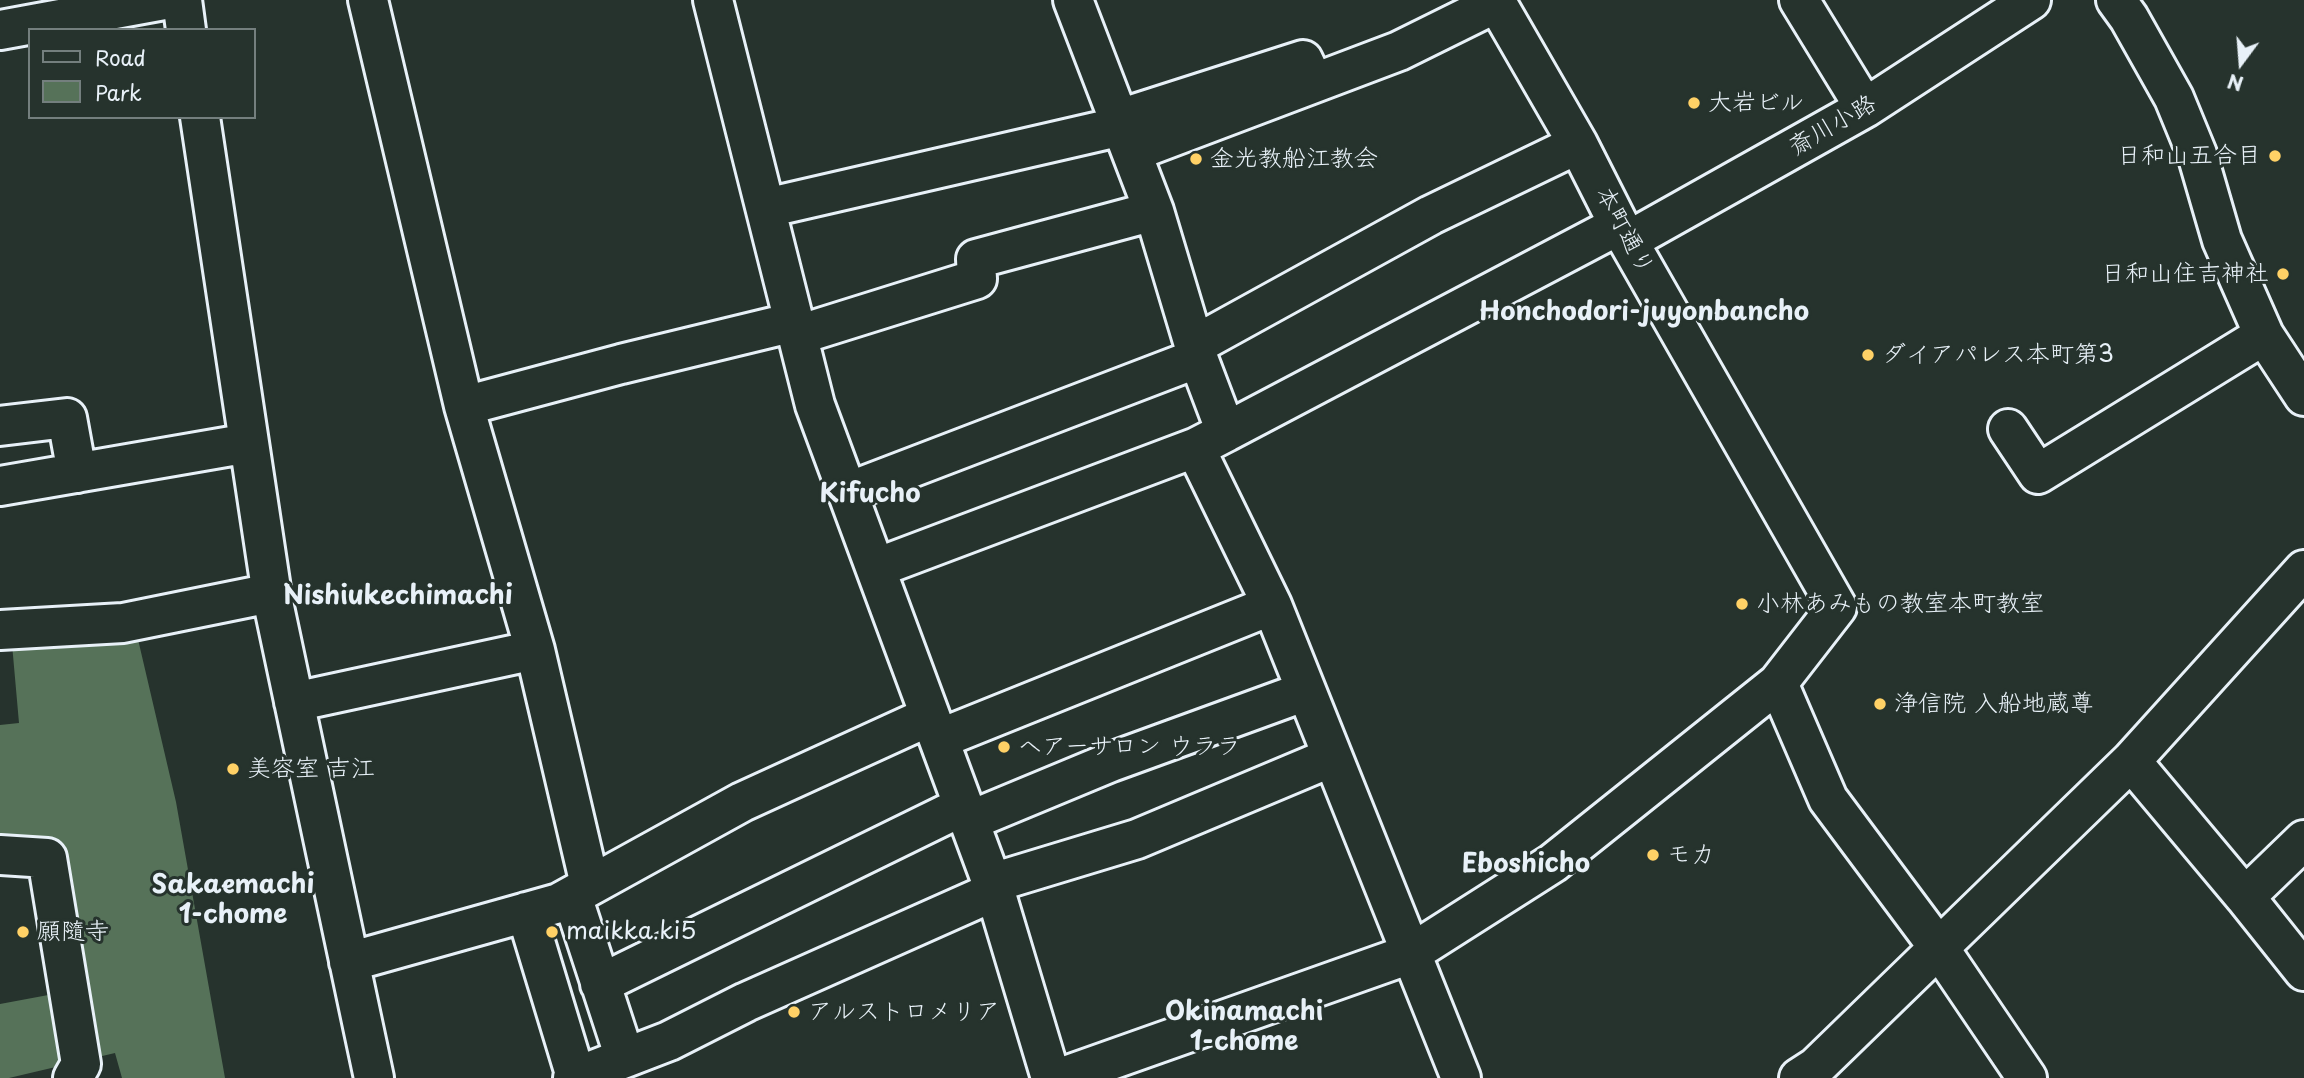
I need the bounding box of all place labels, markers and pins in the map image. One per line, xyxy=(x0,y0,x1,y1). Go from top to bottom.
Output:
place label: 大岩ビル xyxy=(1708,89,1804,117)
marker: 大岩ビル xyxy=(1686,95,1702,111)
place label: 日和山五合目 xyxy=(2117,142,2261,170)
place label: 金光教船江教会 xyxy=(1210,145,1378,173)
marker: 日和山五合目 xyxy=(2267,148,2283,164)
marker: 金光教船江教会 xyxy=(1188,151,1204,167)
place label: 日和山住吉神社 xyxy=(2101,260,2269,288)
marker: 日和山住吉神社 xyxy=(2275,266,2291,282)
place label: ダイアパレス本町第3 xyxy=(1882,341,2114,369)
marker: ダイアパレス本町第3 xyxy=(1860,347,1876,363)
place label: 小林あみもの教室本町教室 xyxy=(1756,590,2044,618)
marker: 小林あみもの教室本町教室 xyxy=(1734,596,1750,612)
place label: 浄信院 入船地蔵尊 xyxy=(1894,690,2094,718)
marker: 浄信院 入船地蔵尊 xyxy=(1872,696,1888,712)
place label: ヘアーサロン ウララ xyxy=(1018,733,1241,761)
marker: ヘアーサロン ウララ xyxy=(996,739,1012,755)
place label: 美容室 吉江 xyxy=(247,755,375,783)
marker: 美容室 吉江 xyxy=(225,761,241,777)
place label: モカ xyxy=(1667,841,1715,869)
marker: モカ xyxy=(1645,847,1661,863)
place label: 願隨寺 xyxy=(37,918,109,946)
place label: maikka.ki5 xyxy=(566,918,696,946)
marker: 願隨寺 xyxy=(15,924,31,940)
marker: maikka.ki5 xyxy=(544,924,560,940)
place label: アルストロメリア xyxy=(808,998,1000,1026)
marker: アルストロメリア xyxy=(786,1004,802,1020)

